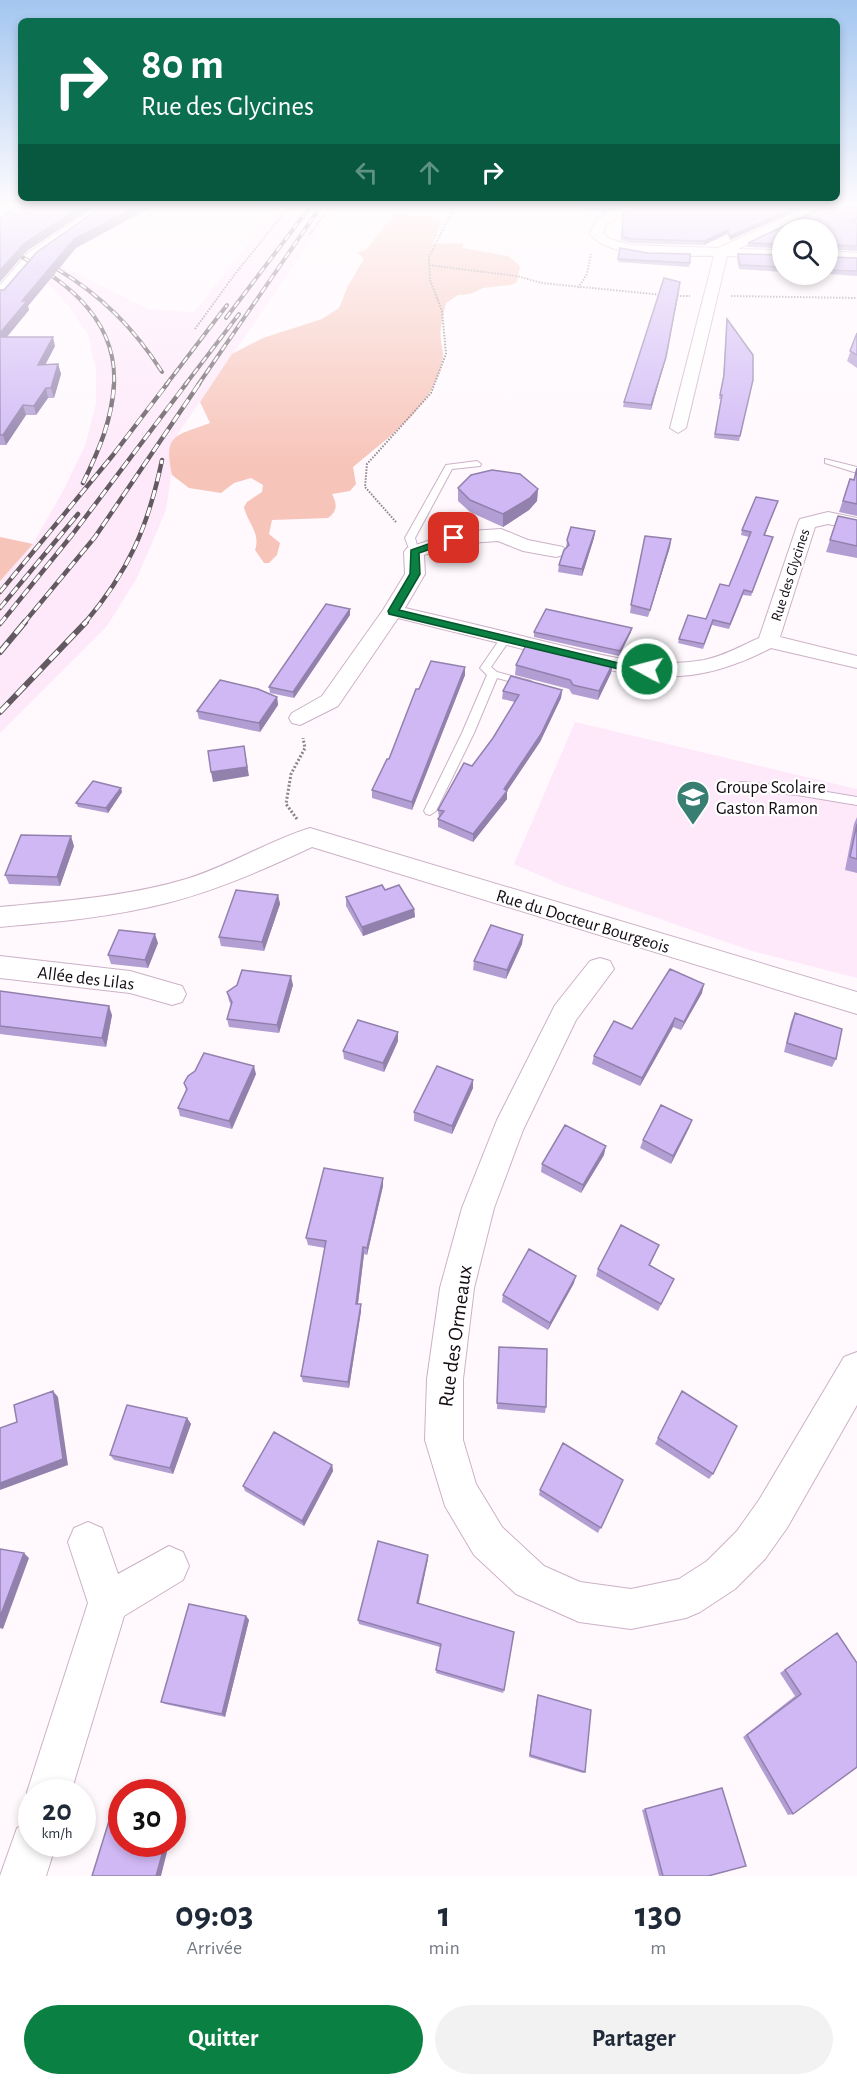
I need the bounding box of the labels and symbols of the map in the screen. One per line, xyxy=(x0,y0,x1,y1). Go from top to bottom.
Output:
pin xyxy=(428,512,479,563)
street label: Rue des Glycines xyxy=(768,527,812,623)
position arrow xyxy=(615,637,679,701)
school or university icon: Groupe Scolaire Gaston Ramon xyxy=(675,779,711,826)
place label: Groupe Scolaire Gaston Ramon xyxy=(716,779,826,818)
street label: Rue du Docteur Bourgeois xyxy=(494,887,672,957)
street label: Allée des Lilas xyxy=(36,964,135,994)
street label: Rue des Ormeaux xyxy=(435,1264,476,1408)
speed limit sign: 30 xyxy=(108,1779,186,1857)

